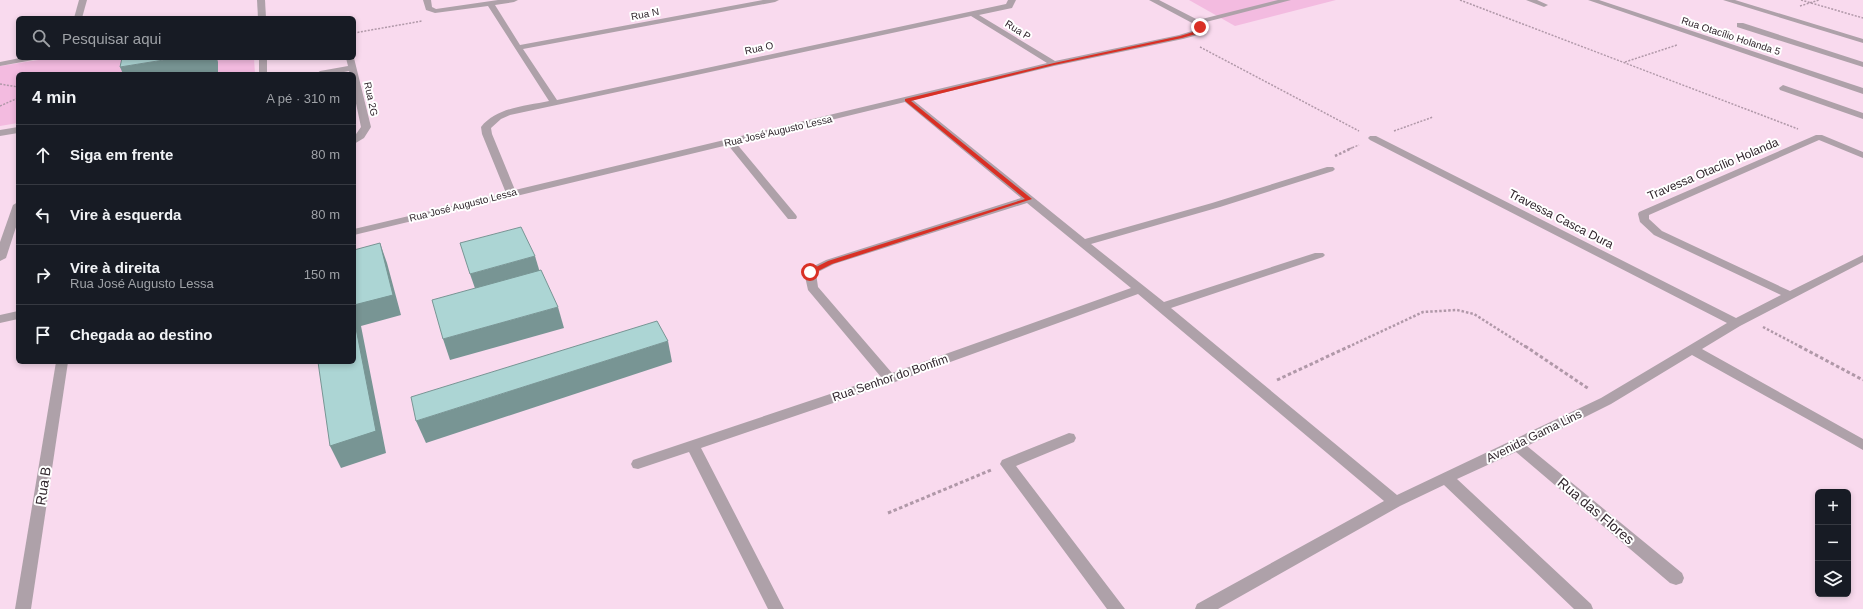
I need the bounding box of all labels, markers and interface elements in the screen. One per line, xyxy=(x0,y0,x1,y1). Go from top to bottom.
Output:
street label: Rua N xyxy=(630,6,660,22)
street label: Rua Otacílio Holanda 5 xyxy=(1680,15,1782,57)
search box xyxy=(16,16,356,60)
street label: Rua P xyxy=(1003,18,1033,42)
route end xyxy=(1191,18,1209,36)
icon: search xyxy=(30,27,52,49)
text: Pesquisar aqui xyxy=(62,30,161,47)
street label: Rua O xyxy=(744,40,774,56)
street label: Rua 2G xyxy=(362,81,380,117)
text: 4 min xyxy=(32,88,76,107)
text: A pé · 310 m xyxy=(266,91,340,106)
street label: Rua José Augusto Lessa xyxy=(723,113,834,149)
street label: Travessa Otacílio Holanda xyxy=(1645,135,1781,203)
icon: ahead xyxy=(32,144,54,166)
text: Siga em frente xyxy=(70,146,173,163)
text: 80 m xyxy=(311,147,340,162)
street label: Rua José Augusto Lessa xyxy=(408,186,518,224)
street label: Travessa Casca Dura xyxy=(1506,187,1616,252)
icon: left xyxy=(32,204,54,226)
text: Vire à esquerda xyxy=(70,206,181,223)
text: 80 m xyxy=(311,207,340,222)
text: Vire à direita xyxy=(70,259,160,276)
route start xyxy=(801,263,819,281)
icon: right xyxy=(32,264,54,286)
text: 150 m xyxy=(304,267,340,282)
text: Rua José Augusto Lessa xyxy=(70,276,214,291)
icon: arrive xyxy=(32,324,54,346)
text: Chegada ao destino xyxy=(70,326,213,343)
street label: Rua Senhor do Bonfim xyxy=(830,352,950,404)
street label: Avenida Gama Lins xyxy=(1484,407,1584,465)
street label: Rua B xyxy=(32,466,54,506)
street label: Rua das Flores xyxy=(1554,474,1638,548)
map controls xyxy=(1815,489,1851,597)
button: + xyxy=(1815,489,1851,525)
button: − xyxy=(1815,525,1851,561)
button: layers xyxy=(1815,561,1851,597)

